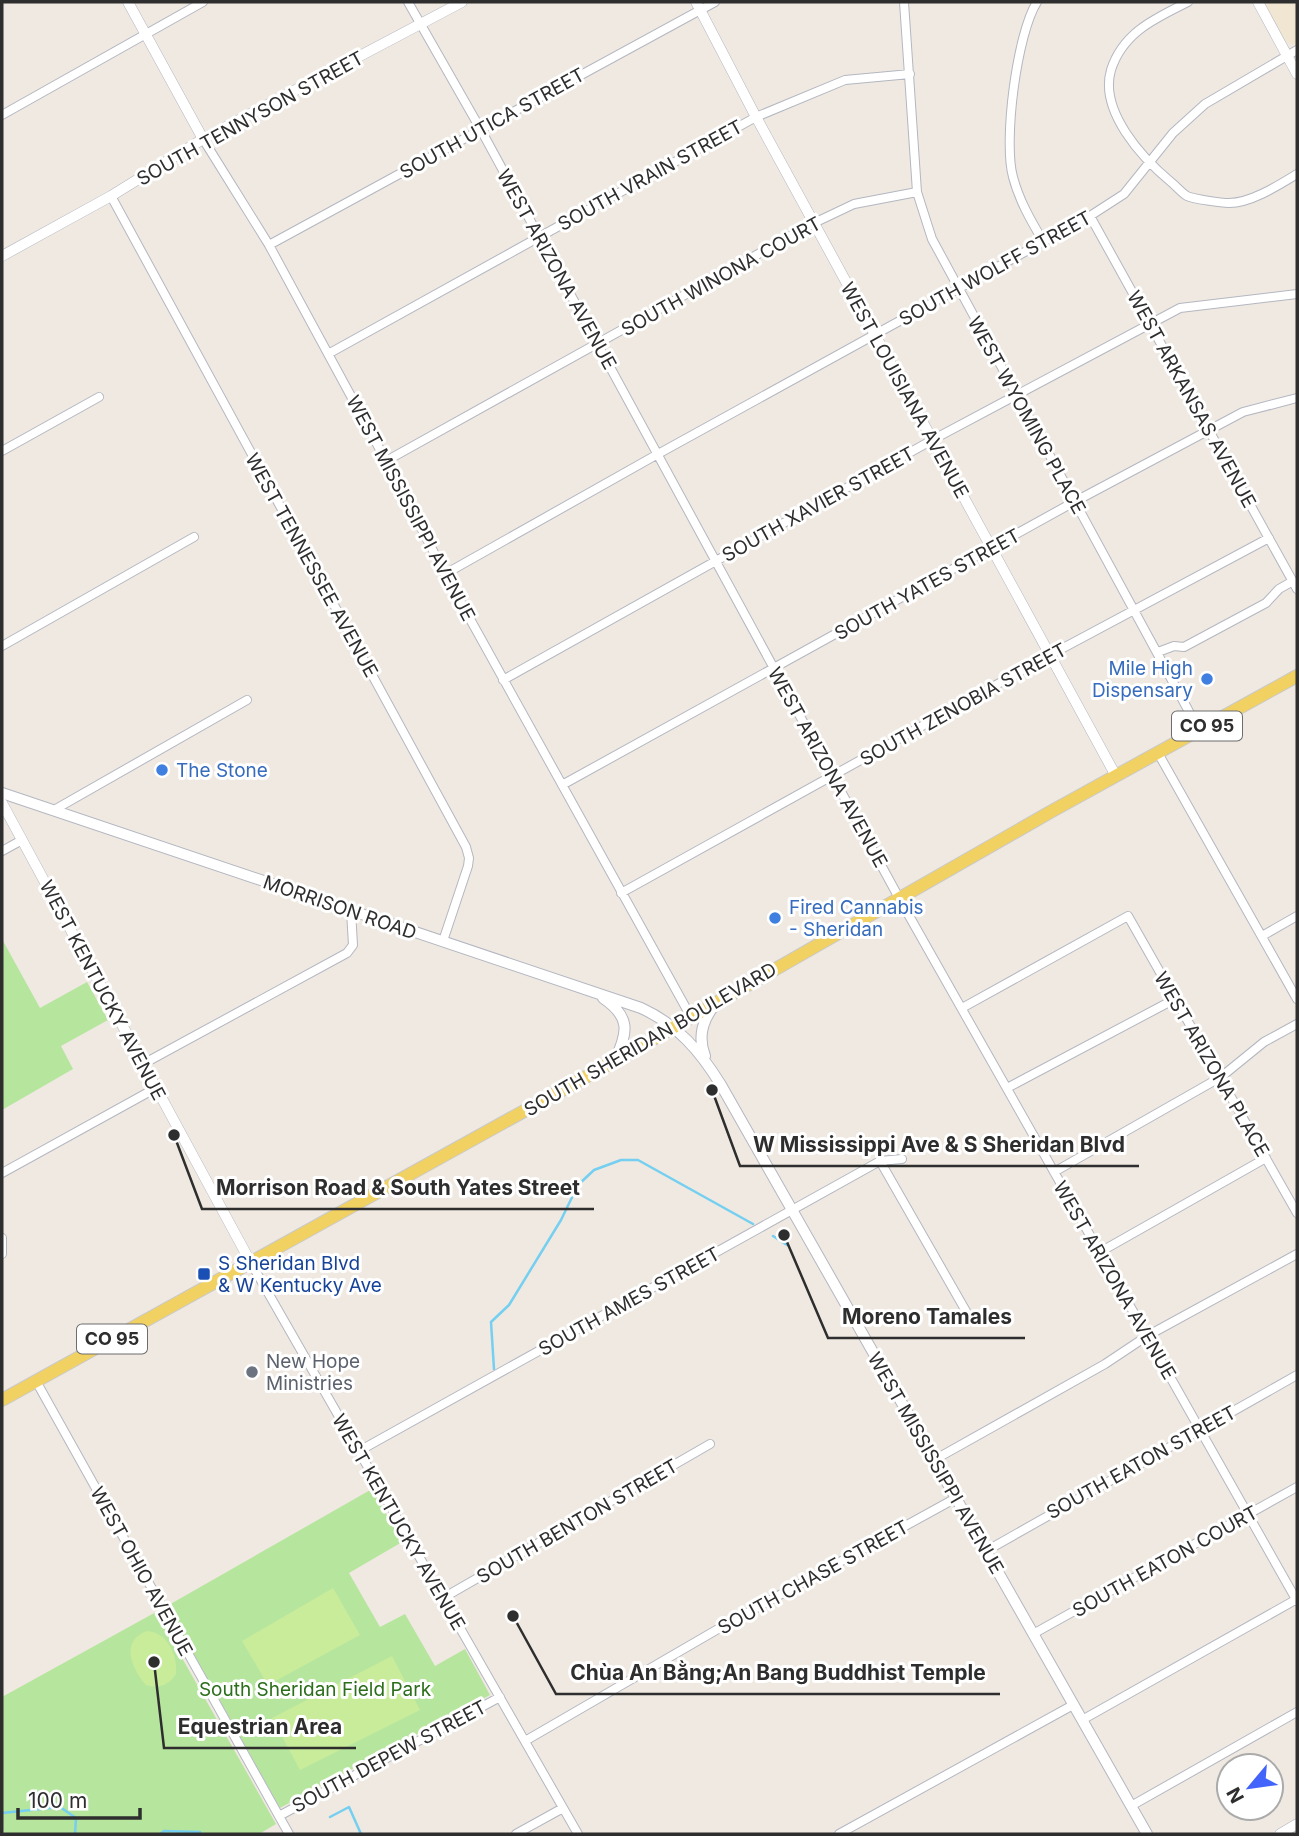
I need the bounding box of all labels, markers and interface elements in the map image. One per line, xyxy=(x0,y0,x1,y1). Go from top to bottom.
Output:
street label: SOUTH TENNYSON STREET xyxy=(133,46,368,191)
street label: SOUTH UTICA STREET xyxy=(396,63,589,184)
street label: SOUTH VRAIN STREET xyxy=(554,115,747,236)
street label: WEST ARIZONA AVENUE xyxy=(492,165,621,373)
street label: SOUTH WOLFF STREET xyxy=(895,206,1095,331)
street label: SOUTH WINONA COURT xyxy=(617,212,825,341)
street label: WEST LOUISIANA AVENUE xyxy=(836,278,974,502)
street label: WEST ARKANSAS AVENUE xyxy=(1122,287,1261,512)
street label: WEST WYOMING PLACE xyxy=(963,313,1090,518)
street label: WEST MISSISSIPPI AVENUE xyxy=(341,392,480,625)
street label: SOUTH XAVIER STREET xyxy=(718,442,918,567)
street label: WEST TENNESSEE AVENUE xyxy=(240,449,383,681)
street label: SOUTH YATES STREET xyxy=(830,524,1024,645)
street label: SOUTH ZENOBIA STREET xyxy=(856,638,1071,771)
place label: Mile High Dispensary xyxy=(1092,657,1193,702)
street label: WEST ARIZONA AVENUE xyxy=(763,663,892,871)
marker: Mile High Dispensary xyxy=(1199,671,1215,687)
road number: CO 95 xyxy=(1172,712,1242,740)
place label: The Stone xyxy=(176,759,268,782)
marker: The Stone xyxy=(154,762,170,778)
street label: MORRISON ROAD xyxy=(260,870,419,944)
street label: WEST KENTUCKY AVENUE xyxy=(35,876,170,1104)
place label: Fired Cannabis - Sheridan xyxy=(789,896,924,941)
marker: Fired Cannabis - Sheridan xyxy=(767,910,783,926)
street label: SOUTH SHERIDAN BOULEVARD xyxy=(520,958,781,1121)
street label: WEST ARIZONA PLACE xyxy=(1149,968,1274,1161)
callout: W Mississippi Ave & S Sheridan Blvd xyxy=(740,1124,1139,1166)
text: W Mississippi Ave & S Sheridan Blvd xyxy=(753,1132,1125,1157)
callout: Morrison Road & South Yates Street xyxy=(202,1167,594,1209)
text: Morrison Road & South Yates Street xyxy=(216,1175,580,1200)
street label: WEST ARIZONA AVENUE xyxy=(1048,1177,1181,1384)
street label: SOUTH AMES STREET xyxy=(535,1242,724,1361)
place label: S Sheridan Blvd & W Kentucky Ave xyxy=(218,1252,382,1297)
marker: S Sheridan Blvd & W Kentucky Ave xyxy=(196,1266,212,1282)
callout: Moreno Tamales xyxy=(828,1296,1025,1338)
text: Moreno Tamales xyxy=(842,1304,1012,1329)
road number: CO 95 xyxy=(77,1324,147,1354)
street label: WEST MISSISSIPPI AVENUE xyxy=(863,1348,1009,1578)
place label: New Hope Ministries xyxy=(266,1350,360,1395)
marker: New Hope Ministries xyxy=(244,1364,260,1380)
street label: SOUTH EATON STREET xyxy=(1042,1401,1240,1524)
street label: WEST KENTUCKY AVENUE xyxy=(327,1410,470,1635)
street label: SOUTH BENTON STREET xyxy=(473,1454,682,1589)
street label: WEST OHIO AVENUE xyxy=(86,1483,198,1660)
street label: SOUTH EATON COURT xyxy=(1069,1501,1262,1622)
street label: SOUTH CHASE STREET xyxy=(714,1515,913,1639)
callout: Chùa An Bằng;An Bang Buddhist Temple xyxy=(556,1652,1000,1694)
text: Chùa An Bằng;An Bang Buddhist Temple xyxy=(570,1660,986,1685)
park label: South Sheridan Field Park xyxy=(199,1678,432,1701)
street label: SOUTH DEPEW STREET xyxy=(288,1695,490,1818)
callout: Equestrian Area xyxy=(164,1706,356,1748)
text: Equestrian Area xyxy=(178,1714,342,1739)
north arrow xyxy=(1215,1752,1285,1822)
scale bar xyxy=(18,1776,140,1820)
text: N xyxy=(1222,1783,1249,1807)
text: 100 m xyxy=(28,1788,87,1813)

